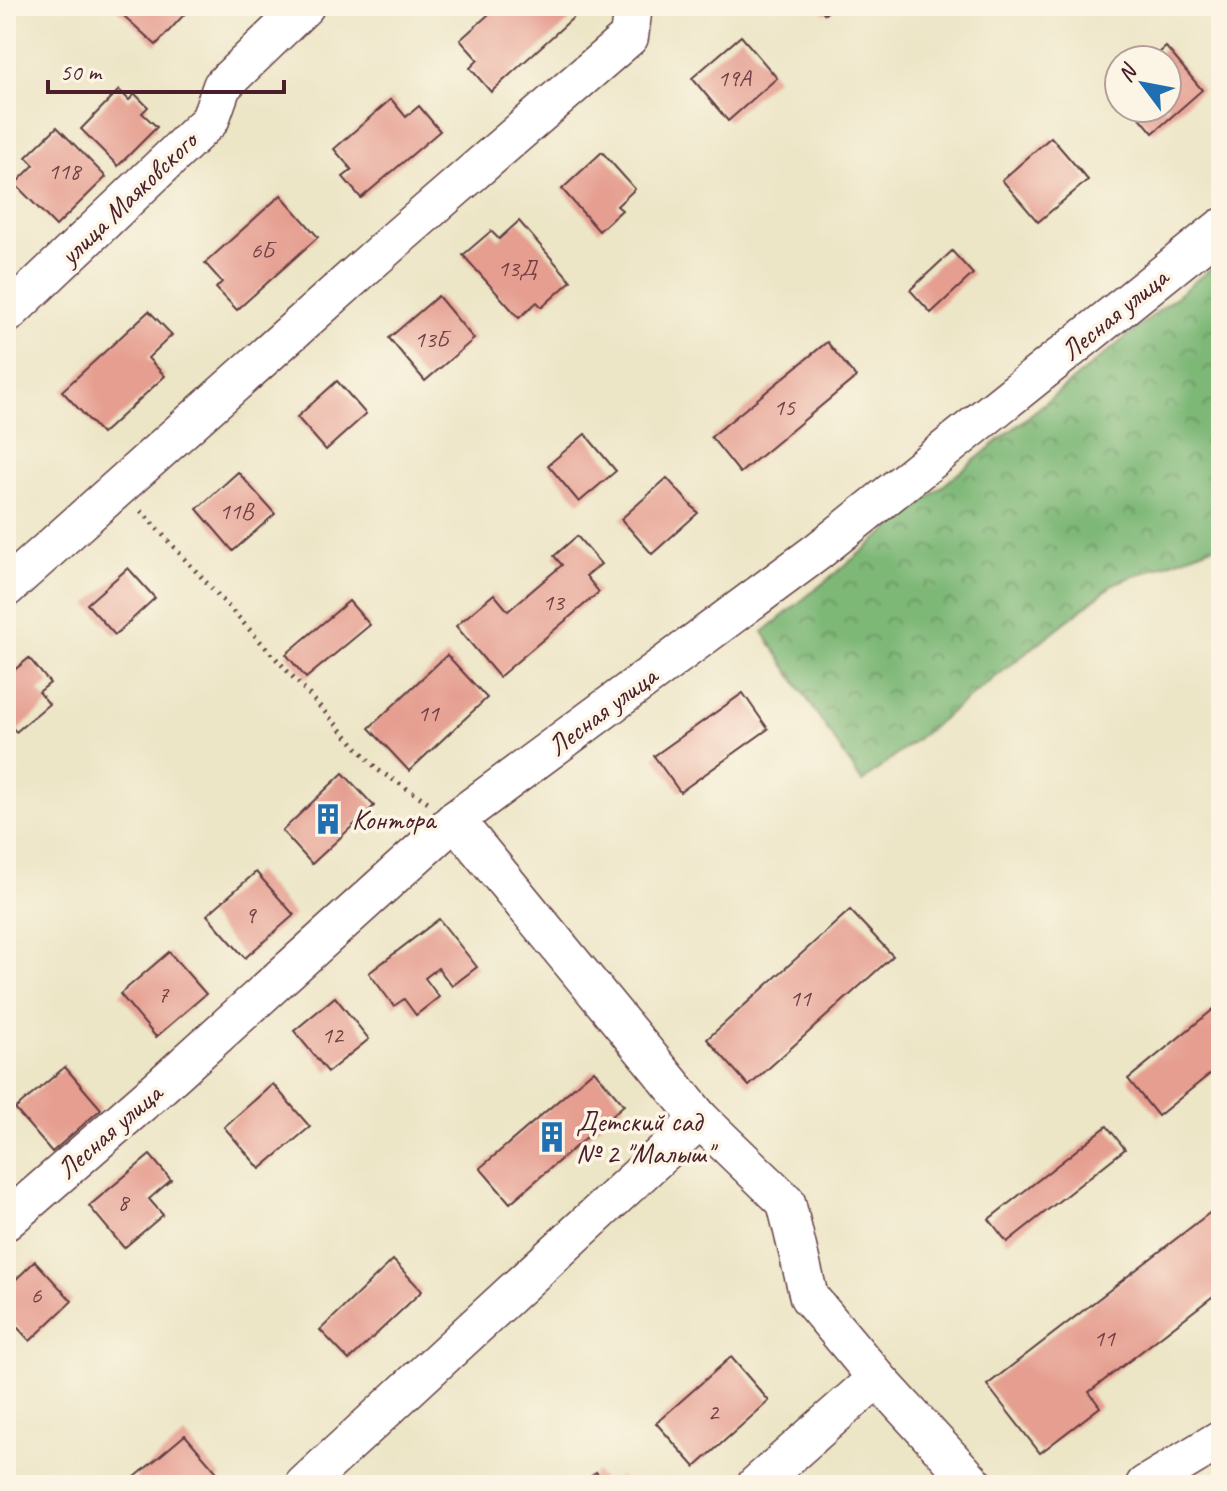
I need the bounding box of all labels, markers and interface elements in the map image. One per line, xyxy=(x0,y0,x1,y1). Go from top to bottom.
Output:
scale bar xyxy=(48,44,284,94)
north arrow xyxy=(1103,44,1183,124)
text: 50 m xyxy=(60,57,103,87)
text: N xyxy=(1111,58,1144,87)
house number: 19А xyxy=(717,63,752,93)
street label: улица Маяковского xyxy=(50,121,206,274)
house number: 118 xyxy=(48,156,82,186)
house number: 6Б xyxy=(250,235,277,265)
house number: 13Д xyxy=(498,253,539,283)
street label: Лесная улица xyxy=(1053,259,1177,368)
house number: 13Б xyxy=(414,324,452,354)
house number: 15 xyxy=(773,392,796,422)
house number: 11В xyxy=(219,496,255,526)
house number: 13 xyxy=(542,587,566,617)
street label: Лесная улица xyxy=(540,657,666,764)
house number: 11 xyxy=(417,698,440,728)
building icon: Контора xyxy=(311,802,345,836)
place label: Контора xyxy=(352,802,438,837)
house number: 9 xyxy=(245,900,258,930)
house number: 7 xyxy=(158,979,170,1009)
house number: 11 xyxy=(789,983,812,1013)
house number: 12 xyxy=(321,1020,345,1050)
street label: Лесная улица xyxy=(49,1074,171,1186)
place label: Детский сад № 2 "Малыш" xyxy=(576,1104,718,1171)
building icon: Детский сад № 2 "Малыш" xyxy=(535,1120,569,1154)
house number: 8 xyxy=(118,1187,131,1217)
house number: 6 xyxy=(31,1280,43,1310)
house number: 11 xyxy=(1093,1323,1116,1353)
house number: 2 xyxy=(708,1397,721,1427)

